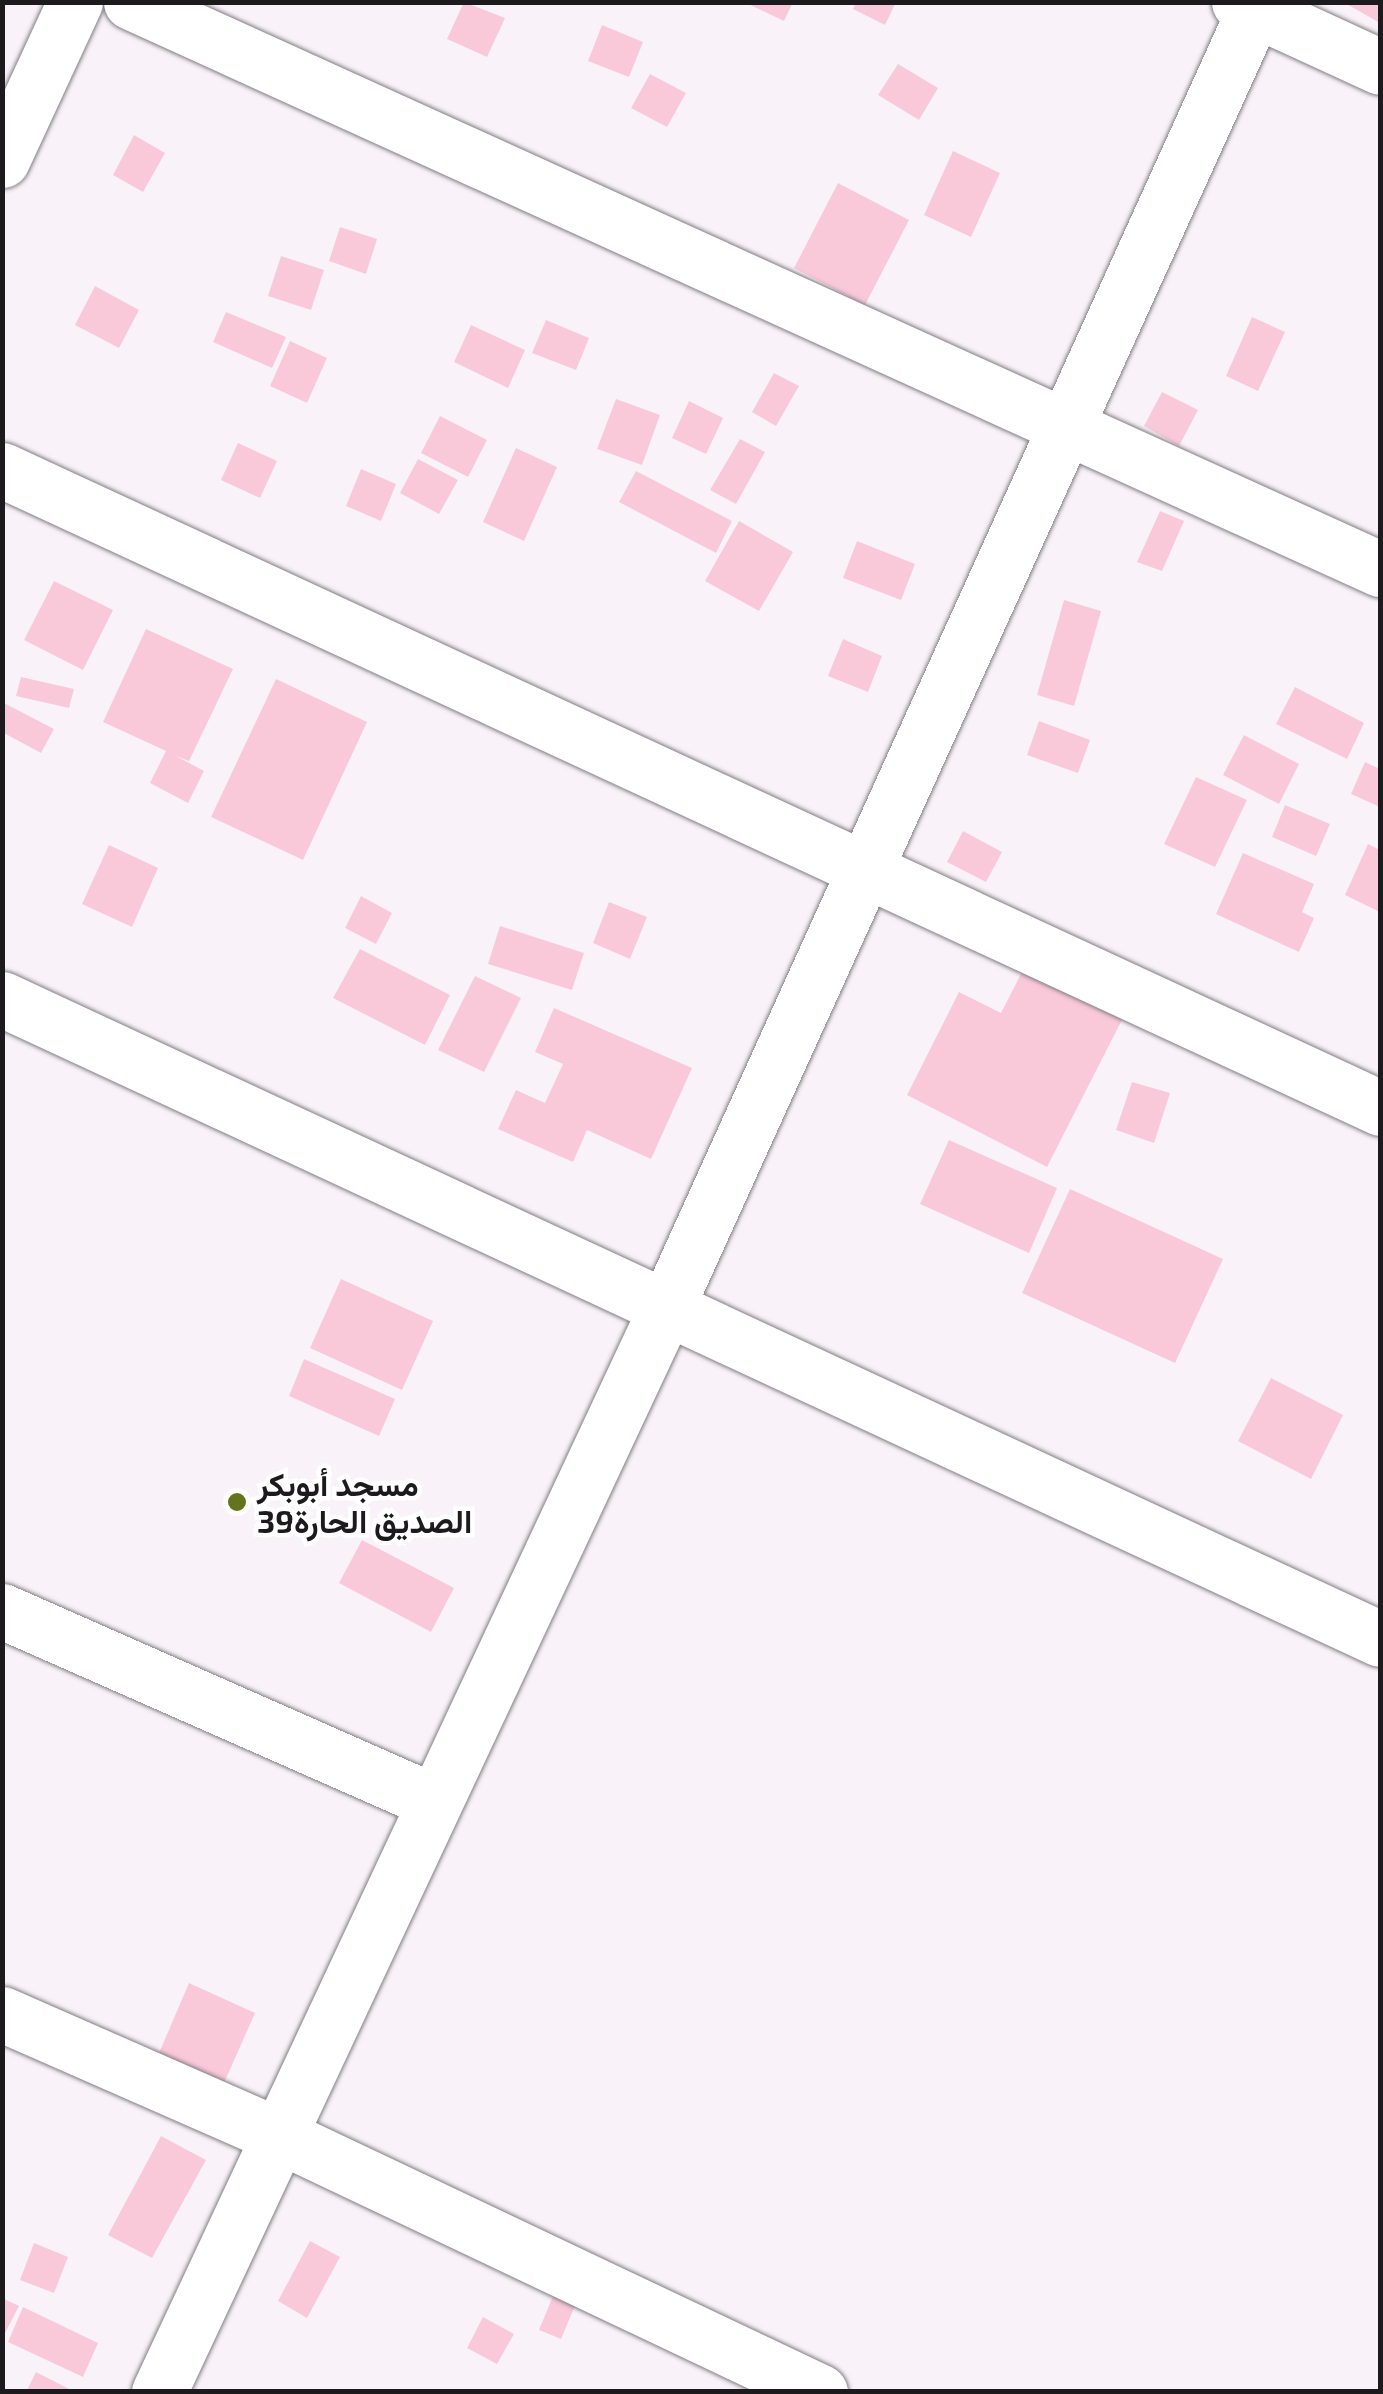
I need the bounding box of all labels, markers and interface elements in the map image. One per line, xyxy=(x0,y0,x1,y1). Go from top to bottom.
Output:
place label: مسجد أبوبكر الصديق الحارة39 xyxy=(257,1465,472,1540)
marker: مسجد أبوبكر الصديق الحارة39 xyxy=(226,1491,248,1513)

